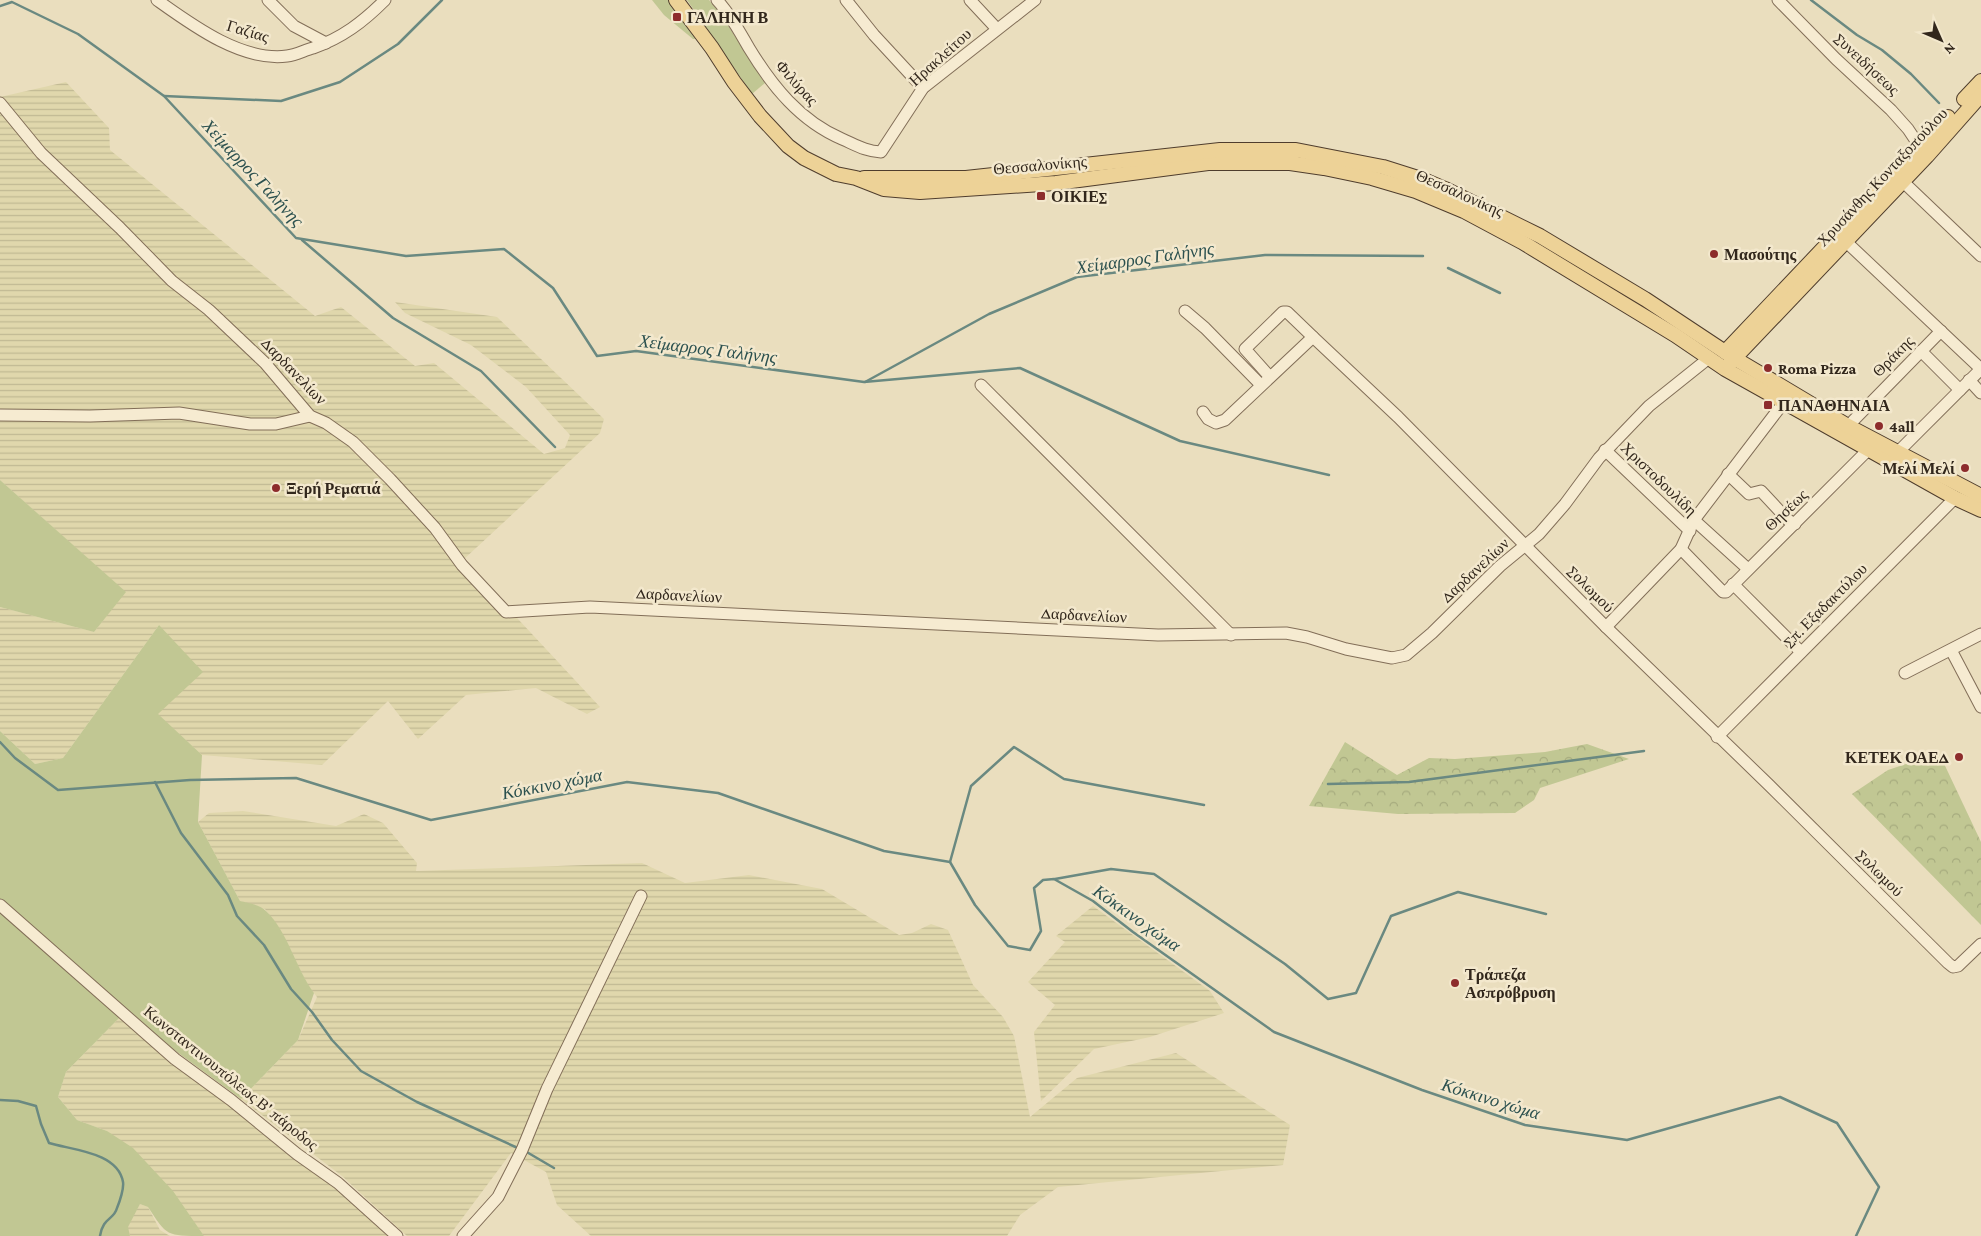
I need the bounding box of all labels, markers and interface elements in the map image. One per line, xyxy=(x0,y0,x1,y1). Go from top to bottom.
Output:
place label: ΓΑΛΗΝΗ Β xyxy=(687,9,769,26)
marker: ΓΑΛΗΝΗ Β xyxy=(671,11,683,23)
north arrow xyxy=(1916,15,1966,65)
street label: Γαζίας xyxy=(225,17,272,47)
street label: Ηρακλείτου xyxy=(906,25,975,90)
street label: Συνειδήσεως xyxy=(1831,30,1903,99)
text: N xyxy=(1941,40,1959,59)
street label: Φιλύρας xyxy=(772,57,822,110)
street label: Χρυσάνθης Κονταξοπούλου xyxy=(1813,104,1951,250)
water label: Χείμαρρος Γαλήνης xyxy=(198,115,308,231)
street label: Θεσσαλονίκης xyxy=(992,152,1088,179)
street label: Θεσσαλονίκης xyxy=(1413,166,1507,221)
place label: ΟΙΚΙΕΣ xyxy=(1051,188,1107,205)
marker: ΟΙΚΙΕΣ xyxy=(1035,190,1047,202)
water label: Χείμαρρος Γαλήνης xyxy=(1074,238,1216,278)
place label: Μασούτης xyxy=(1724,246,1797,264)
marker: Μασούτης xyxy=(1708,248,1720,260)
water label: Χείμαρρος Γαλήνης xyxy=(637,330,779,367)
street label: Θράκης xyxy=(1869,332,1918,381)
street label: Δαρδανελίων xyxy=(257,334,330,409)
place label: Roma Pizza xyxy=(1778,360,1856,377)
marker: Roma Pizza xyxy=(1762,362,1774,374)
place label: ΠΑΝΑΘΗΝΑΙΑ xyxy=(1778,397,1890,414)
marker: ΠΑΝΑΘΗΝΑΙΑ xyxy=(1762,399,1774,411)
place label: 4all xyxy=(1889,418,1915,435)
marker: 4all xyxy=(1873,420,1885,432)
street label: Χριστοδουλίδη xyxy=(1617,439,1700,520)
place label: Μελί Μελί xyxy=(1882,460,1955,477)
marker: Μελί Μελί xyxy=(1959,462,1971,474)
place label: Ξερή Ρεματιά xyxy=(286,480,380,498)
marker: Ξερή Ρεματιά xyxy=(270,482,282,494)
street label: Θησέως xyxy=(1761,485,1812,535)
street label: Δαρδανελίων xyxy=(1438,534,1513,606)
street label: Σπ. Εξαδακτύλου xyxy=(1780,560,1870,650)
street label: Σολωμού xyxy=(1564,562,1618,616)
street label: Δαρδανελίων xyxy=(635,584,722,607)
street label: Δαρδανελίων xyxy=(1040,604,1127,627)
place label: ΚΕΤΕΚ ΟΑΕΔ xyxy=(1845,749,1950,766)
marker: ΚΕΤΕΚ ΟΑΕΔ xyxy=(1953,751,1965,763)
water label: Κόκκινο χώμα xyxy=(499,764,604,804)
street label: Σολωμού xyxy=(1853,846,1907,900)
water label: Κόκκινο χώμα xyxy=(1089,880,1185,956)
place label: Τράπεζα Ασπρόβρυση xyxy=(1465,966,1556,1002)
marker: Τράπεζα Ασπρόβρυση xyxy=(1449,977,1461,989)
street label: Κωνσταντινουπόλεως Β' πάροδος xyxy=(140,1002,322,1155)
water label: Κόκκινο χώμα xyxy=(1438,1074,1543,1124)

